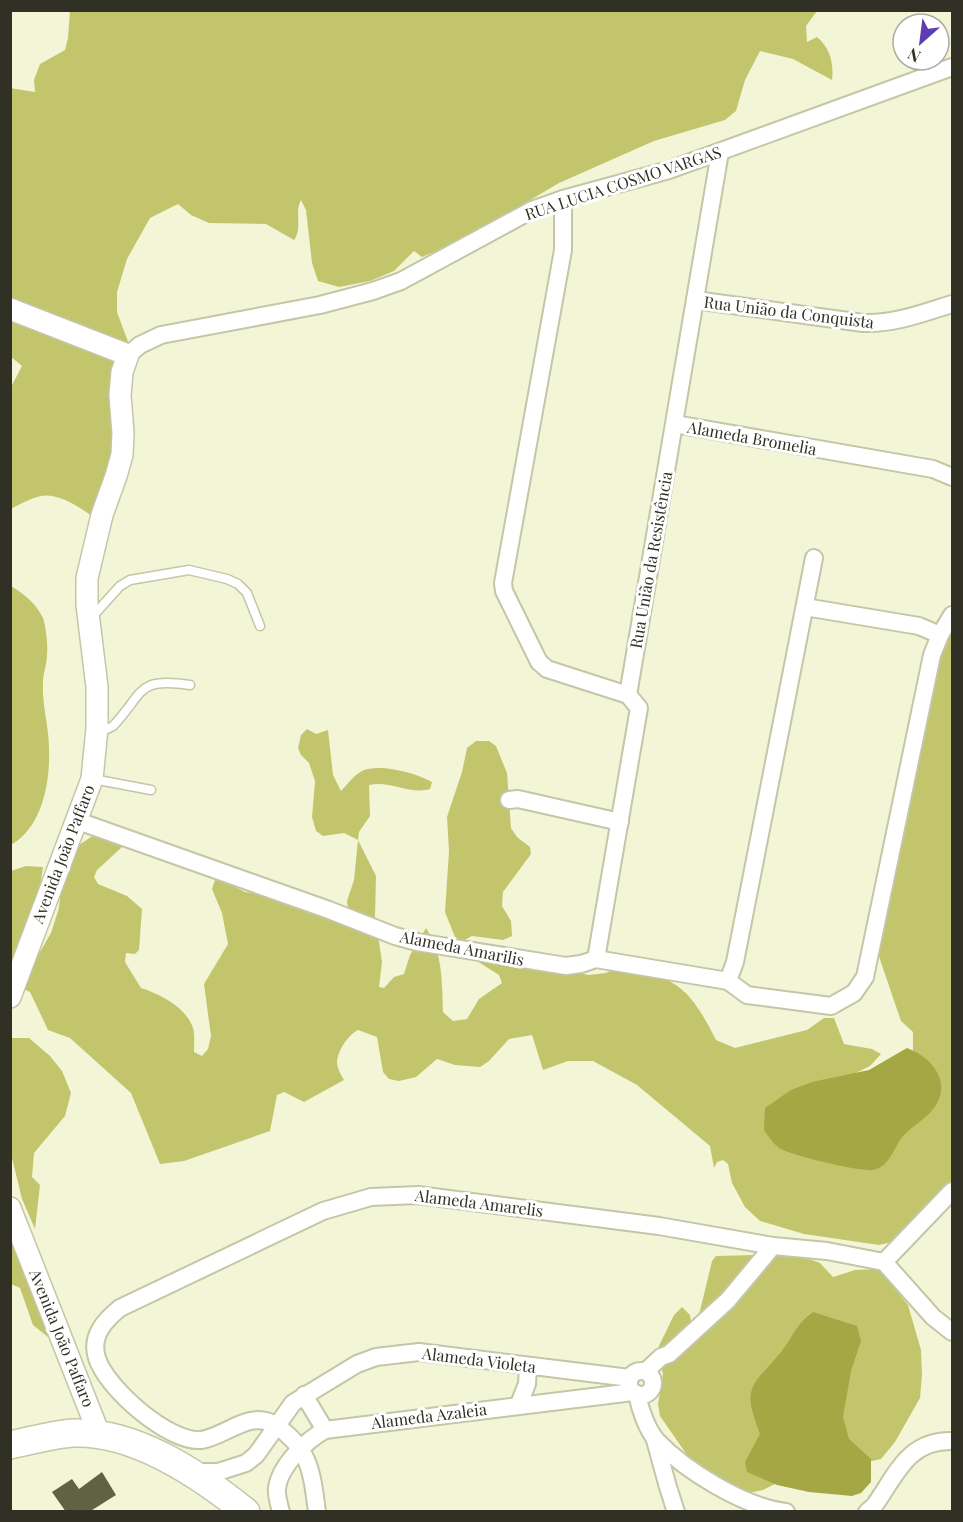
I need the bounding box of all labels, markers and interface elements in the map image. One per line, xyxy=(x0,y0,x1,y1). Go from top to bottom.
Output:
north arrow xyxy=(891,12,951,72)
text: N xyxy=(903,43,924,68)
street label: RUA LUCIA COSMO VARGAS xyxy=(522,141,724,224)
street label: Rua União da Conquista xyxy=(703,291,875,332)
street label: Alameda Bromelia xyxy=(685,416,818,459)
street label: Rua União da Resistência xyxy=(625,470,676,650)
street label: Avenida João Paffaro xyxy=(26,781,99,927)
street label: Alameda Amarilis xyxy=(397,925,526,970)
street label: Alameda Amarelis xyxy=(413,1184,544,1221)
street label: Avenida João Paffaro xyxy=(25,1265,100,1410)
street label: Alameda Violeta xyxy=(420,1342,537,1377)
street label: Alameda Azaleia xyxy=(369,1398,488,1433)

